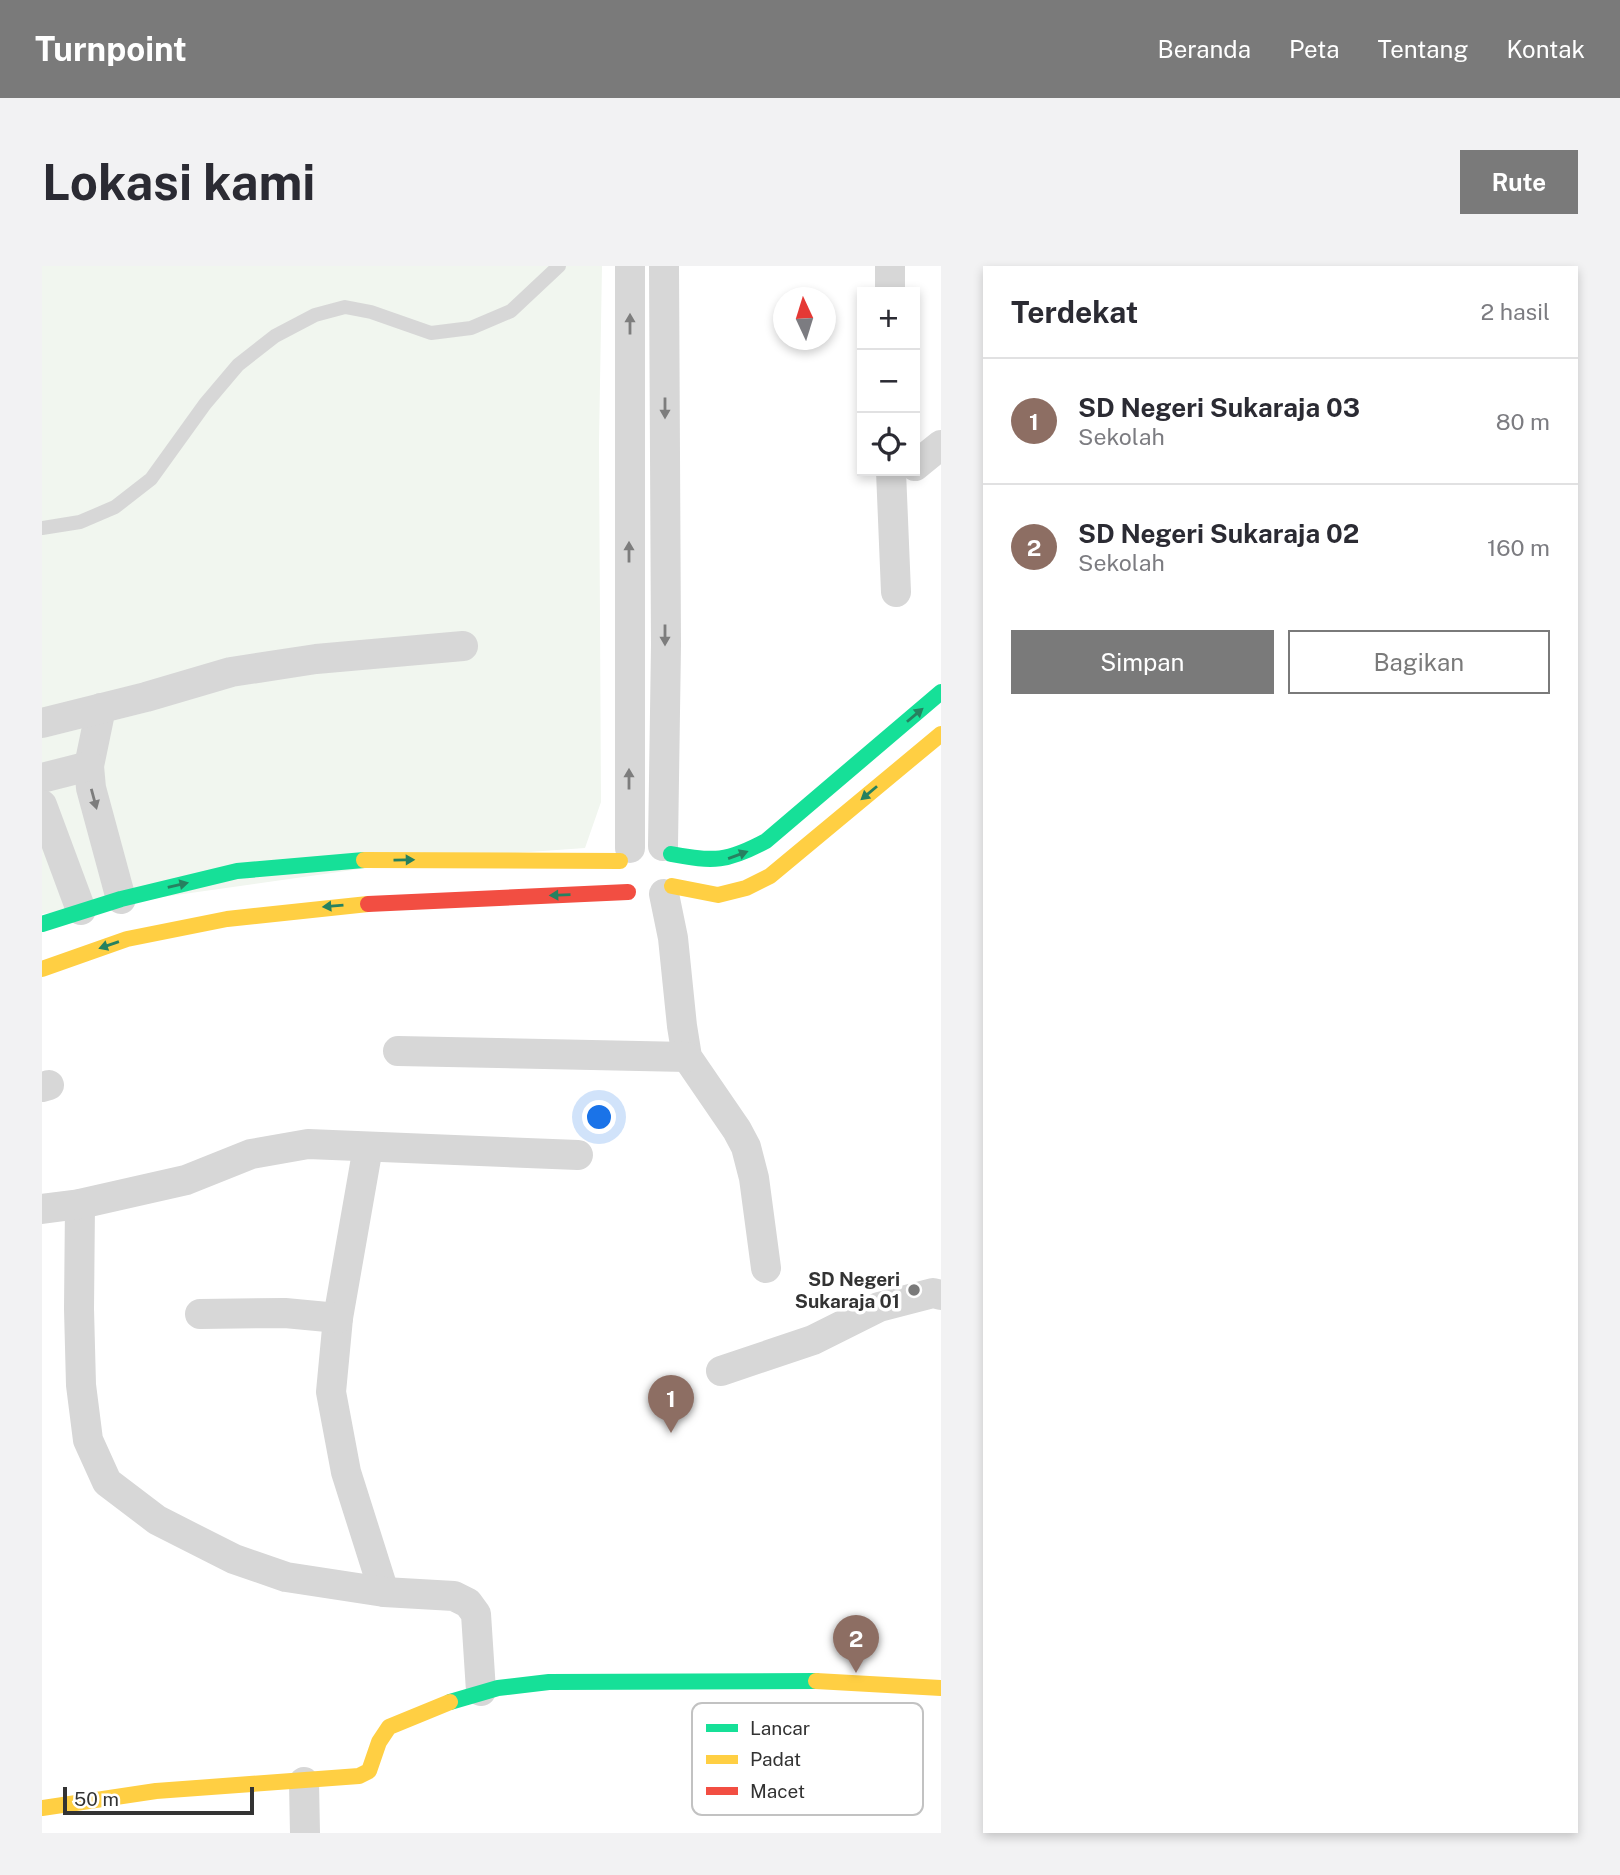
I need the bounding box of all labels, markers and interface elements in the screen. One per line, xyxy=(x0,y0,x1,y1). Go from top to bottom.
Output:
text: Turnpoint xyxy=(35,30,187,68)
text: Beranda xyxy=(1157,35,1251,63)
text: Peta xyxy=(1289,35,1340,63)
text: Tentang xyxy=(1378,35,1468,63)
text: Kontak xyxy=(1506,35,1585,63)
button: Rute xyxy=(1460,150,1578,214)
text: Lokasi kami xyxy=(42,153,315,211)
north arrow xyxy=(773,287,836,350)
map controls xyxy=(857,287,920,476)
button: + xyxy=(857,287,920,350)
text: Terdekat xyxy=(1011,294,1138,330)
text: 2 hasil xyxy=(1480,298,1550,325)
one-way arrow xyxy=(624,313,636,335)
button: − xyxy=(857,350,920,413)
text: SD Negeri Sukaraja 03 xyxy=(1078,392,1360,423)
one-way arrow xyxy=(659,397,671,419)
text: 1 xyxy=(1029,408,1039,435)
text: 80 m xyxy=(1496,408,1550,435)
button: locate xyxy=(857,413,920,476)
text: Sekolah xyxy=(1078,423,1165,450)
text: SD Negeri Sukaraja 02 xyxy=(1078,518,1359,549)
text: 2 xyxy=(1027,534,1041,561)
text: 160 m xyxy=(1487,534,1550,561)
one-way arrow xyxy=(623,541,635,563)
text: Sekolah xyxy=(1078,549,1165,576)
one-way arrow xyxy=(659,624,671,646)
button: Simpan xyxy=(1011,630,1274,694)
button: Bagikan xyxy=(1288,630,1550,694)
one-way arrow xyxy=(906,707,924,723)
one-way arrow xyxy=(623,768,635,790)
one-way arrow xyxy=(861,786,879,801)
one-way arrow xyxy=(89,788,99,809)
one-way arrow xyxy=(727,849,748,860)
one-way arrow xyxy=(393,854,415,866)
one-way arrow xyxy=(167,879,189,890)
one-way arrow xyxy=(549,889,571,900)
one-way arrow xyxy=(322,901,344,912)
one-way arrow xyxy=(98,940,119,951)
your location xyxy=(582,1100,616,1134)
place label: SD Negeri Sukaraja 01 xyxy=(795,1268,900,1312)
marker: SD Negeri Sukaraja 01 xyxy=(906,1282,922,1298)
pin: 1 xyxy=(648,1375,694,1433)
pin: 2 xyxy=(833,1615,879,1673)
legend xyxy=(692,1703,923,1815)
text: Lancar xyxy=(750,1717,810,1739)
text: Padat xyxy=(750,1748,801,1770)
text: Macet xyxy=(750,1780,805,1802)
scale bar xyxy=(63,1784,254,1816)
text: 50 m xyxy=(74,1788,119,1810)

